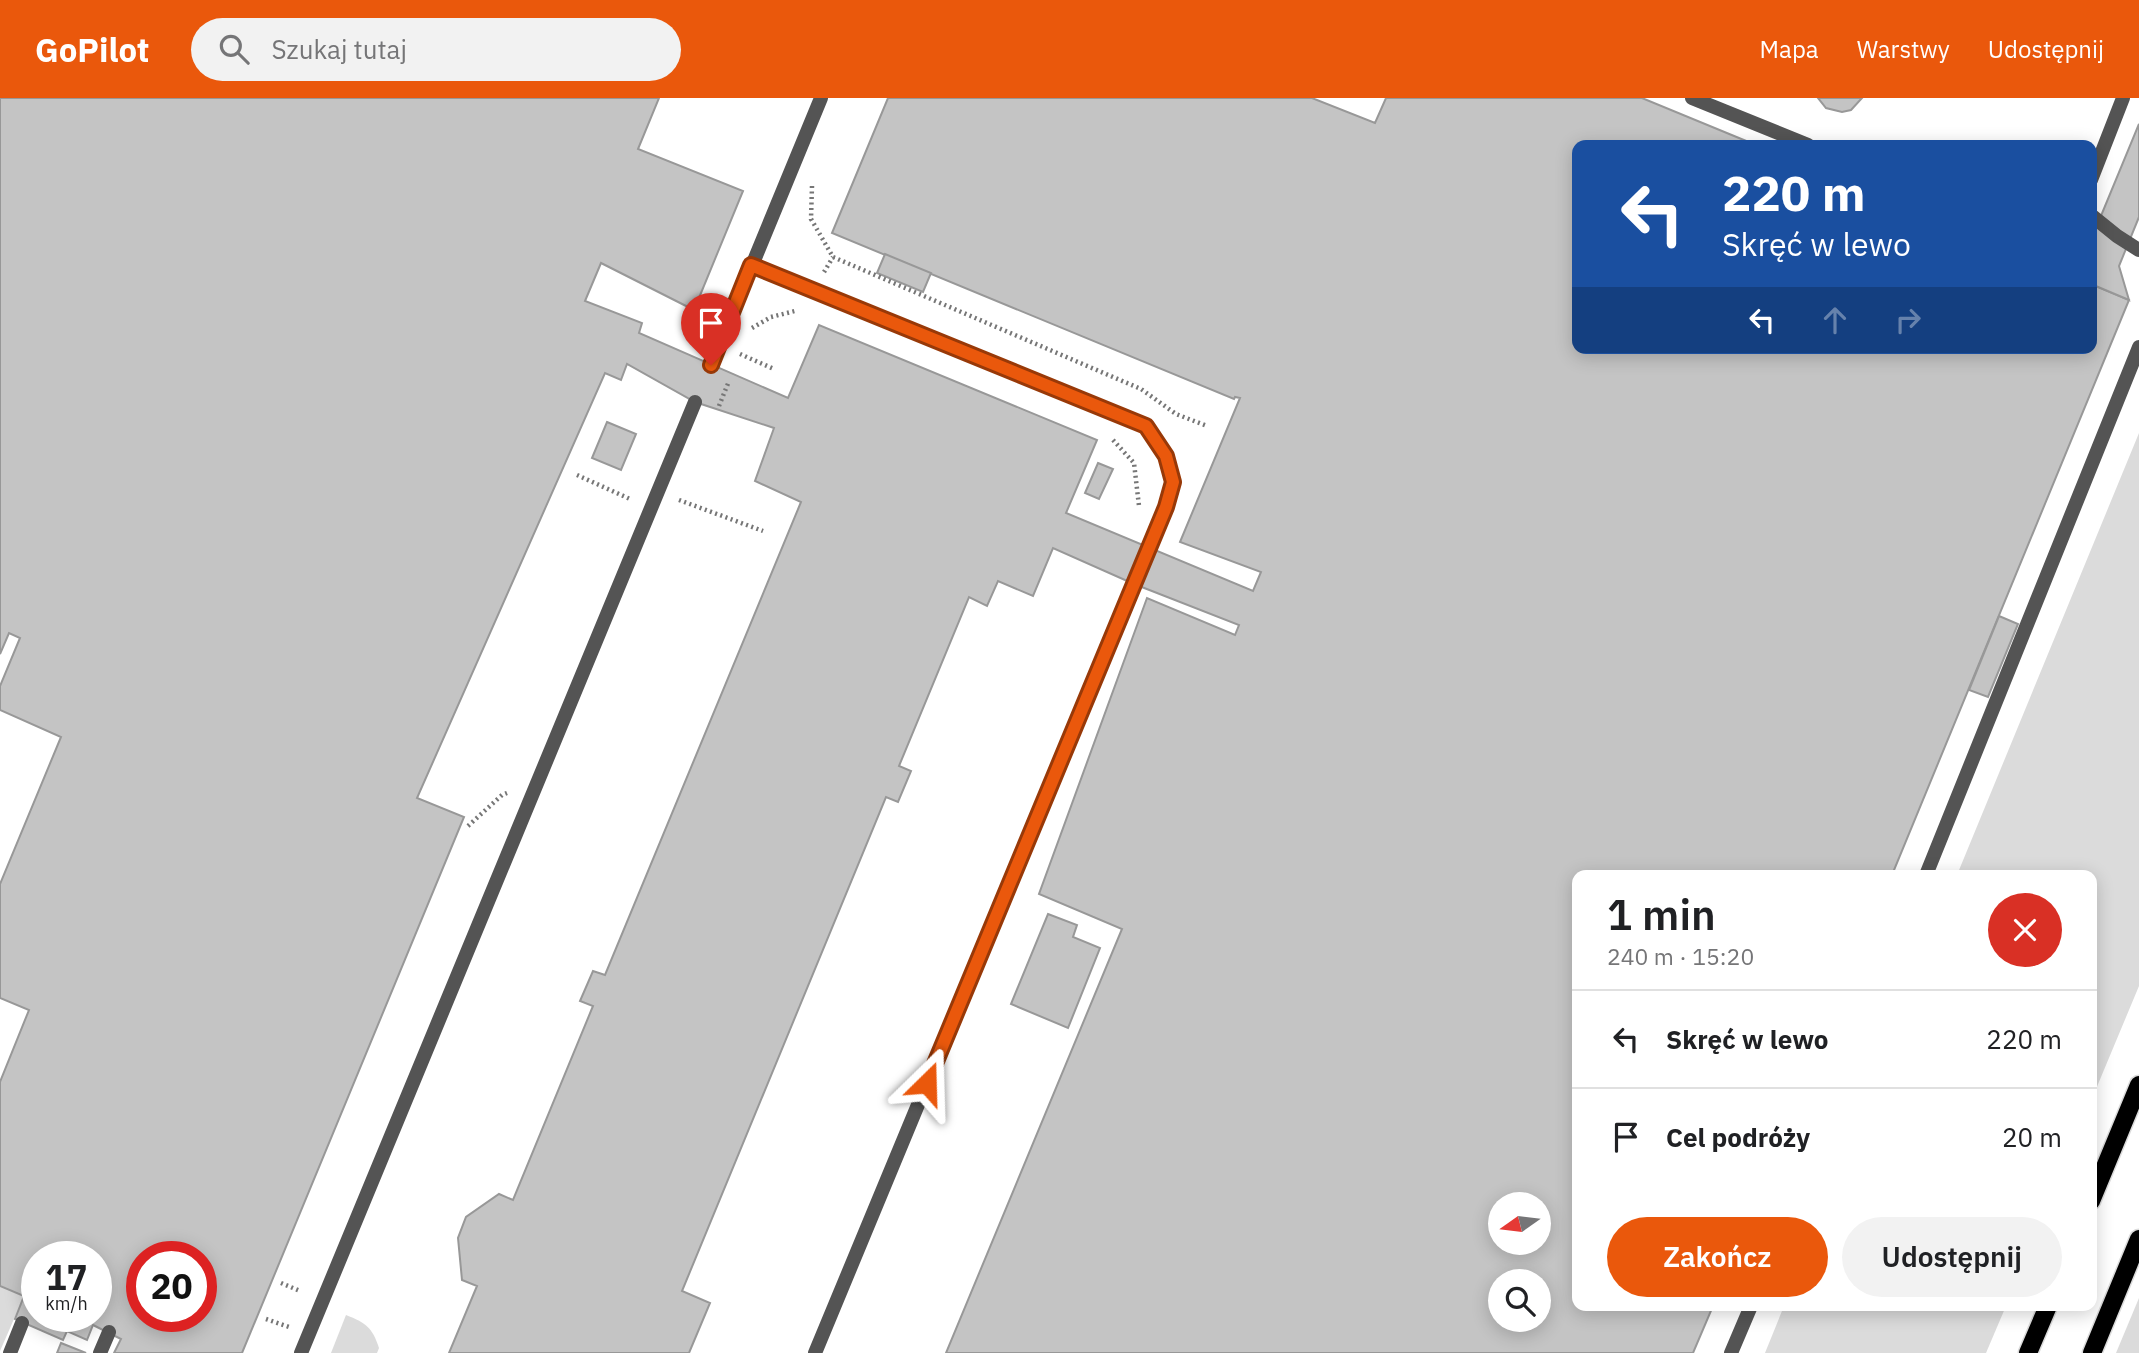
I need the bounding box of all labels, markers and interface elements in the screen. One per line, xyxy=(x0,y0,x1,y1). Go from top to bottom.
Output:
search box xyxy=(191,18,681,81)
text: GoPilot xyxy=(35,28,149,71)
icon: search xyxy=(215,30,253,68)
text: Szukaj tutaj xyxy=(271,32,407,66)
text: Mapa xyxy=(1760,33,1819,65)
text: Warstwy xyxy=(1857,33,1950,65)
text: Udostępnij xyxy=(1988,33,2104,65)
text: 220 m xyxy=(1722,161,1866,224)
icon: left xyxy=(1607,168,1698,259)
text: Skręć w lewo xyxy=(1722,223,1911,265)
pin xyxy=(681,293,741,365)
icon: left xyxy=(1743,301,1781,339)
icon: ahead xyxy=(1816,301,1854,339)
icon: right xyxy=(1889,301,1927,339)
icon: arrive xyxy=(692,304,730,342)
text: 1 min xyxy=(1607,887,1716,942)
button: close xyxy=(1988,893,2062,967)
text: 240 m · 15:20 xyxy=(1607,941,1754,971)
icon: left xyxy=(1607,1020,1645,1058)
text: Skręć w lewo xyxy=(1666,1022,1828,1056)
text: 220 m xyxy=(1986,1022,2062,1056)
position arrow xyxy=(890,1046,964,1120)
icon: arrive xyxy=(1607,1118,1645,1156)
text: Cel podróży xyxy=(1666,1120,1810,1154)
text: 20 m xyxy=(2002,1120,2062,1154)
north arrow xyxy=(1488,1192,1550,1255)
map controls xyxy=(1488,1192,1551,1332)
button: Zakończ xyxy=(1607,1217,1828,1297)
button: Udostępnij xyxy=(1842,1217,2062,1297)
speed limit sign: 20 xyxy=(126,1241,217,1332)
text: 17 xyxy=(45,1254,88,1300)
button: search xyxy=(1488,1269,1551,1332)
text: km/h xyxy=(45,1292,88,1315)

